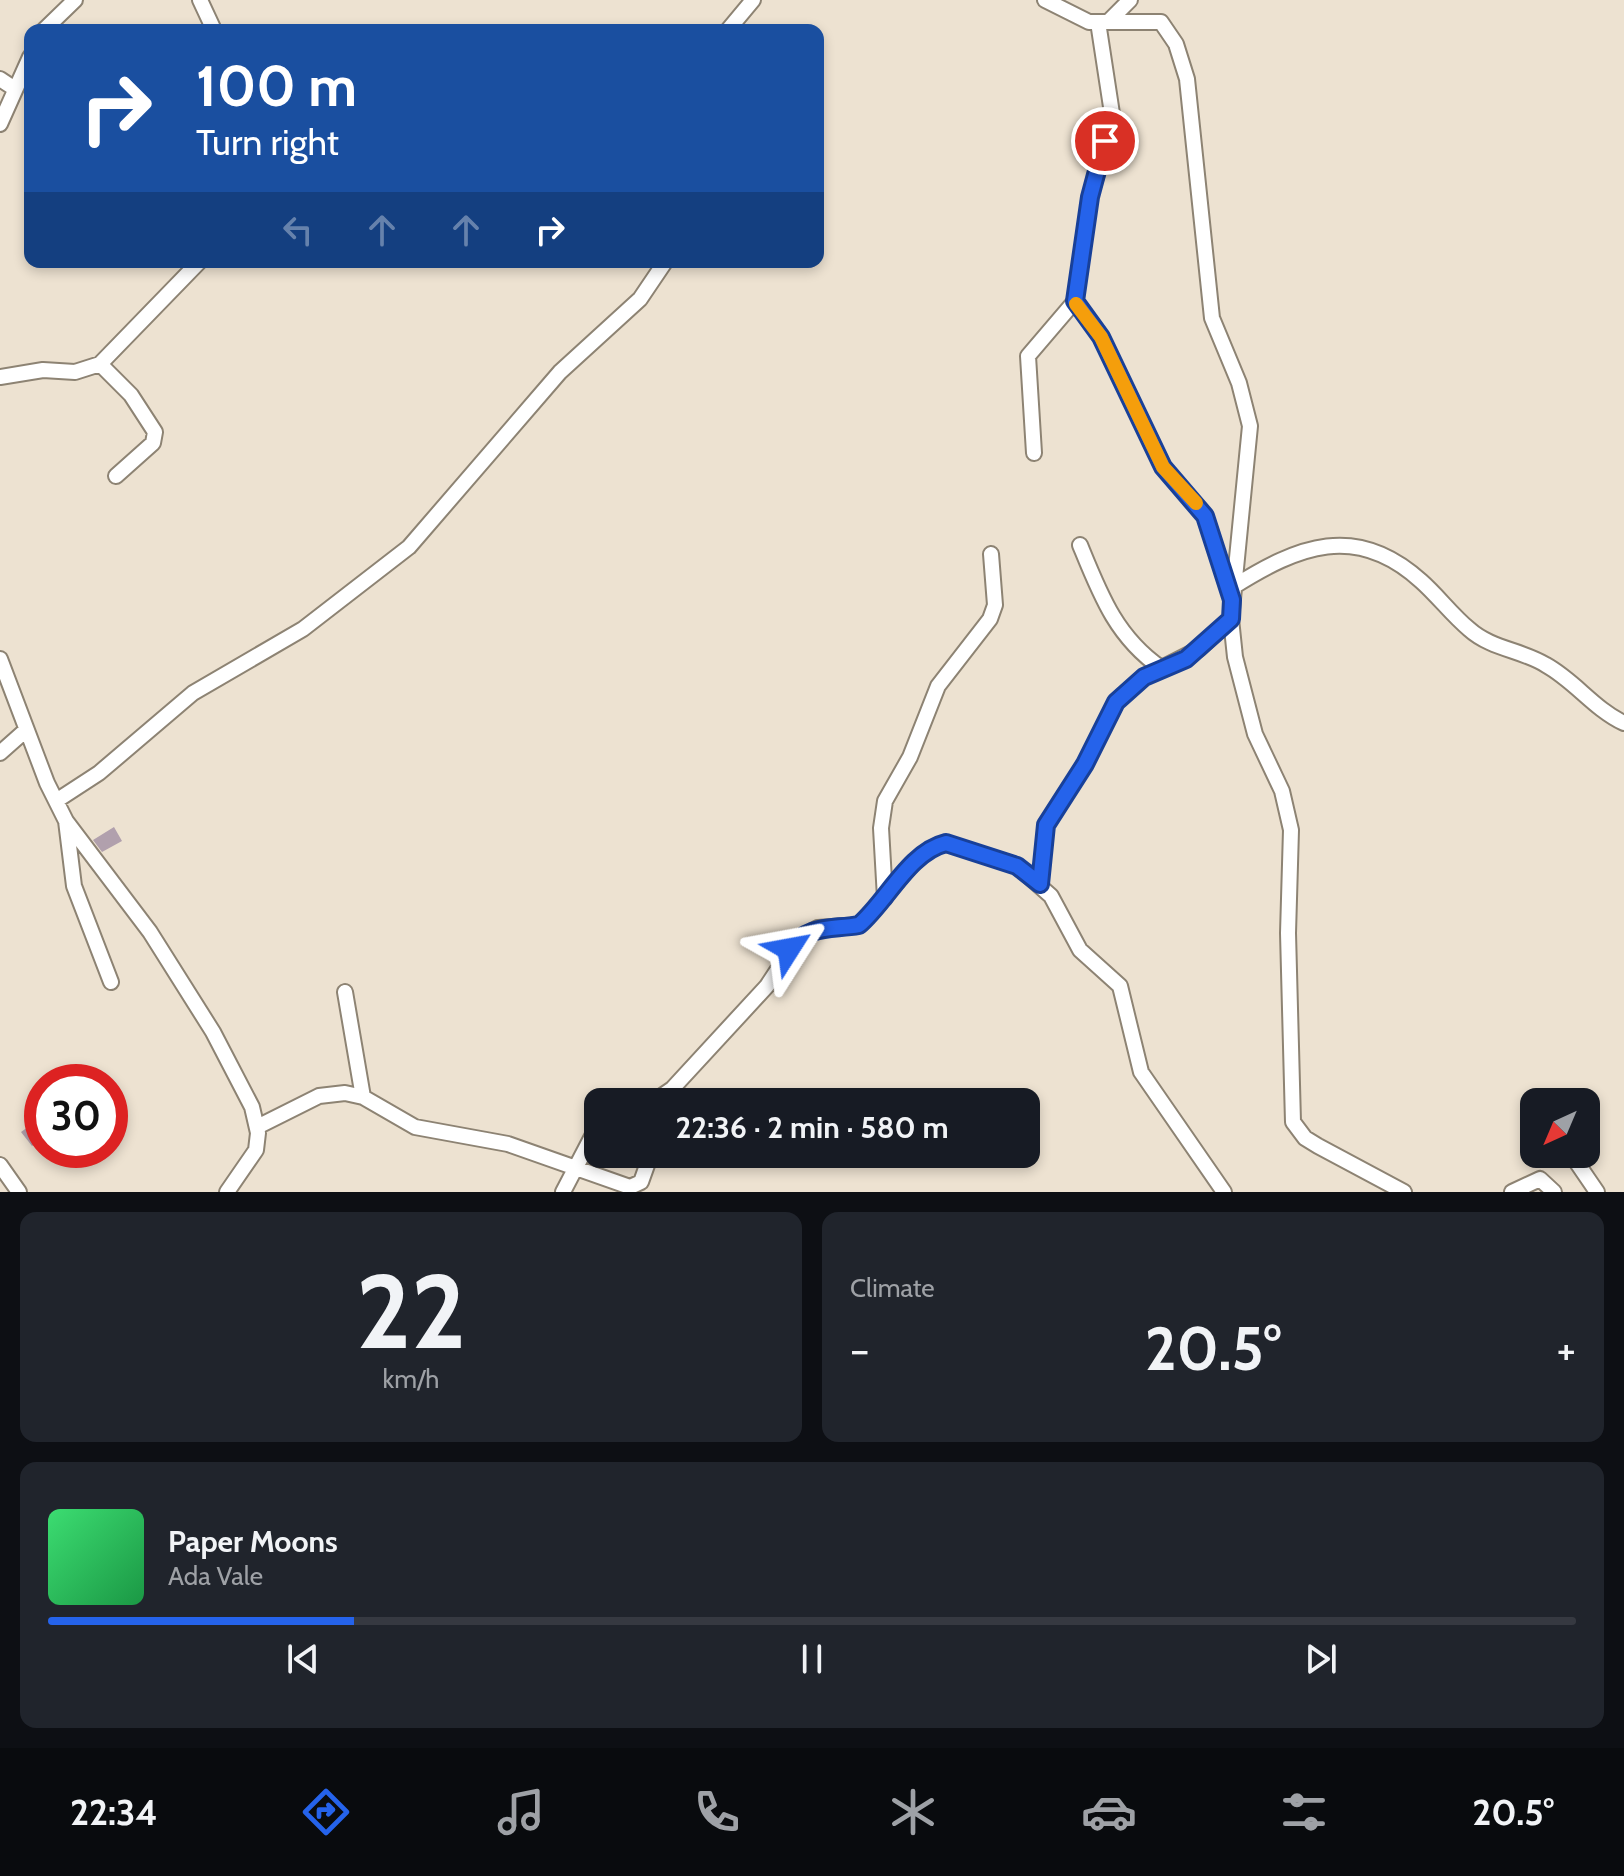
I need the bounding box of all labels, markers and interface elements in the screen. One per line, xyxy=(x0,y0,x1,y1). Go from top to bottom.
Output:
text: 100 m xyxy=(196,52,357,120)
icon: right xyxy=(64,56,168,160)
pin xyxy=(1071,107,1139,175)
icon: arrive xyxy=(1083,119,1127,163)
text: Turn right xyxy=(196,120,339,164)
icon: left xyxy=(276,208,320,252)
icon: ahead xyxy=(360,208,404,252)
icon: ahead xyxy=(444,208,488,252)
icon: right xyxy=(528,208,572,252)
position arrow xyxy=(747,907,831,991)
speed limit sign: 30 xyxy=(24,1064,128,1168)
north arrow xyxy=(1520,1088,1600,1168)
map controls xyxy=(1520,1088,1600,1168)
text: 22:36 · 2 min · 580 m xyxy=(675,1109,949,1146)
text: 22 xyxy=(356,1248,466,1374)
text: Climate xyxy=(850,1272,935,1304)
text: 20.5° xyxy=(1145,1312,1281,1385)
text: − xyxy=(850,1323,869,1376)
text: + xyxy=(1557,1323,1576,1376)
text: km/h xyxy=(383,1363,439,1395)
text: Paper Moons xyxy=(168,1523,338,1560)
text: Ada Vale xyxy=(168,1560,263,1592)
icon: previous xyxy=(281,1637,325,1681)
icon: pause xyxy=(790,1637,834,1681)
icon: next xyxy=(1299,1637,1343,1681)
icon: directions xyxy=(298,1784,354,1840)
icon: music xyxy=(493,1784,549,1840)
icon: phone xyxy=(689,1784,745,1840)
icon: climate xyxy=(885,1784,941,1840)
icon: car xyxy=(1081,1784,1137,1840)
icon: filters xyxy=(1276,1784,1332,1840)
text: 22:34 xyxy=(70,1790,158,1834)
text: 20.5° xyxy=(1472,1790,1554,1834)

